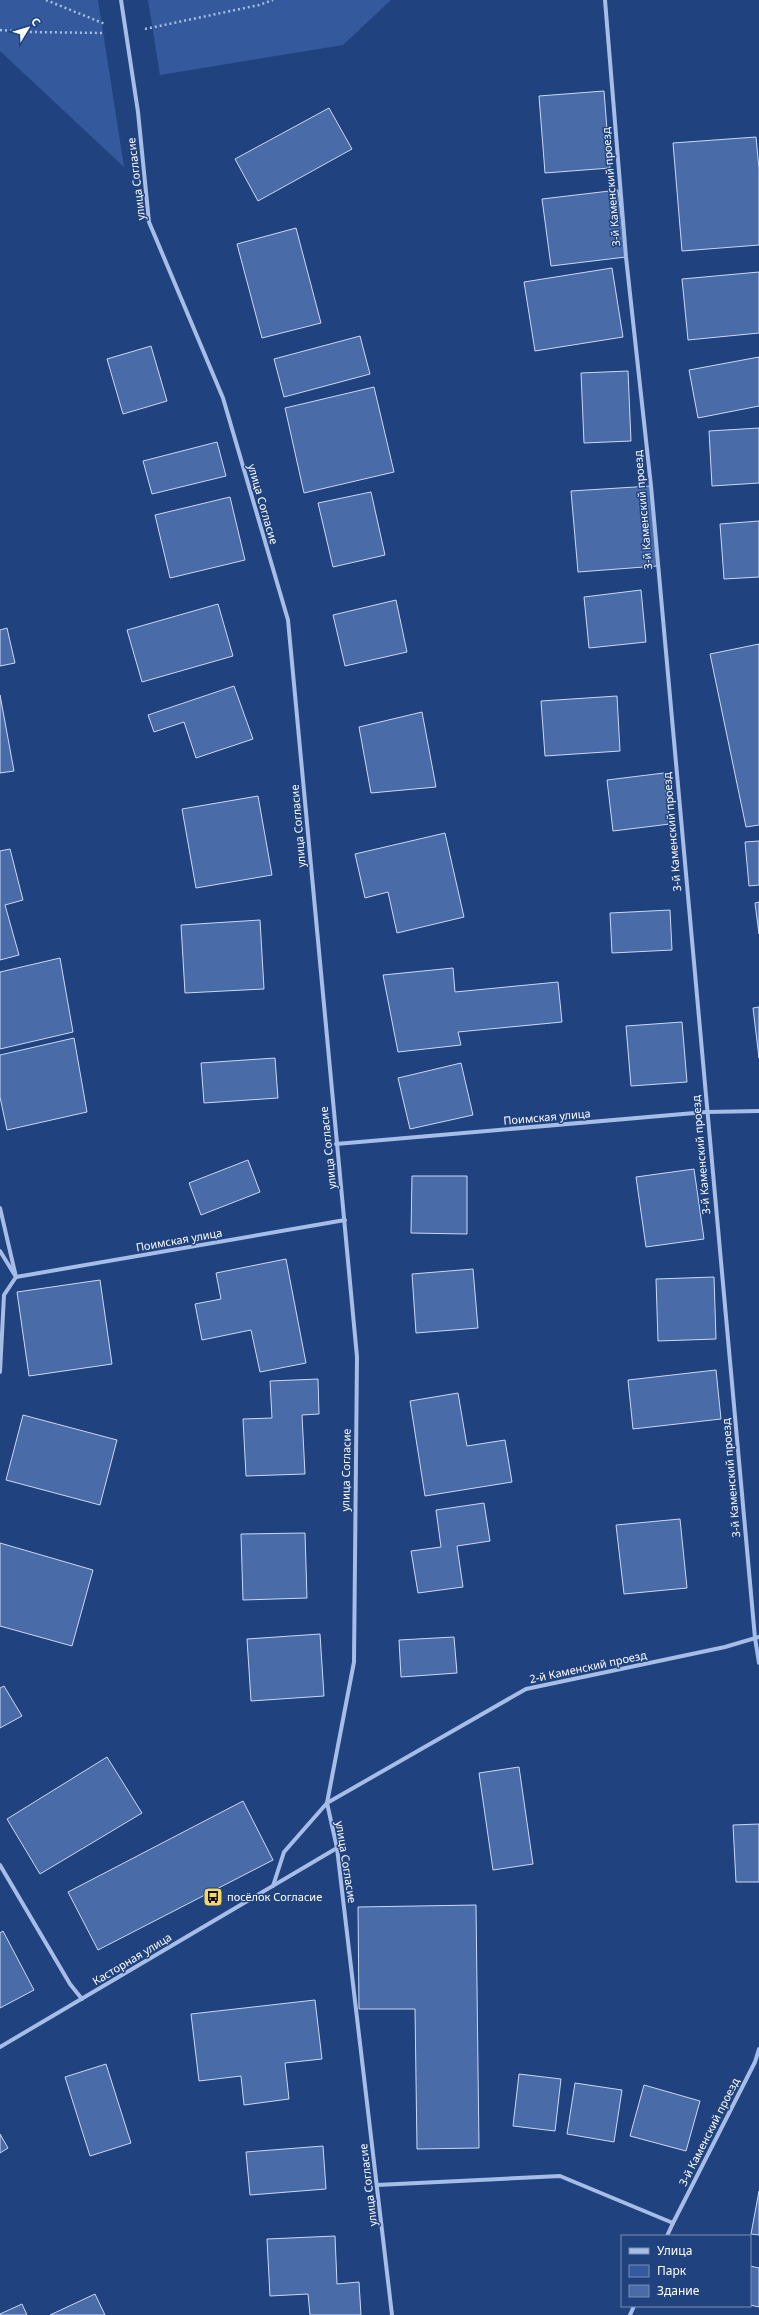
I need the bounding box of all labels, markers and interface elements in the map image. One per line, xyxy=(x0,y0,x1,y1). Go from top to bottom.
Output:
north arrow xyxy=(8,8,48,48)
text: С xyxy=(28,14,44,29)
street label: 3-й Каменский проезд xyxy=(598,127,623,247)
street label: улица Согласие xyxy=(123,137,148,221)
street label: 3-й Каменский проезд xyxy=(630,450,655,570)
street label: улица Согласие xyxy=(245,462,282,546)
street label: 3-й Каменский проезд xyxy=(659,772,684,892)
street label: улица Согласие xyxy=(286,784,309,868)
street label: 3-й Каменский проезд xyxy=(688,1095,713,1215)
street label: Поимская улица xyxy=(503,1105,591,1128)
street label: улица Согласие xyxy=(316,1106,339,1190)
street label: Поимская улица xyxy=(135,1225,223,1254)
street label: 3-й Каменский проезд xyxy=(718,1418,743,1538)
street label: улица Согласие xyxy=(337,1428,354,1512)
street label: 2-й Каменский проезд xyxy=(528,1647,648,1686)
street label: улица Согласие xyxy=(333,1820,360,1904)
bus stop icon: посёлок Согласие xyxy=(202,1886,224,1908)
place label: посёлок Согласие xyxy=(227,1889,322,1904)
street label: Касторная улица xyxy=(89,1929,174,1988)
street label: 3-й Каменский проезд xyxy=(675,2075,742,2188)
street label: улица Согласие xyxy=(355,2143,380,2227)
legend xyxy=(621,2235,751,2307)
text: Улица xyxy=(657,2242,692,2259)
text: Парк xyxy=(657,2262,687,2279)
text: Здание xyxy=(657,2282,700,2299)

